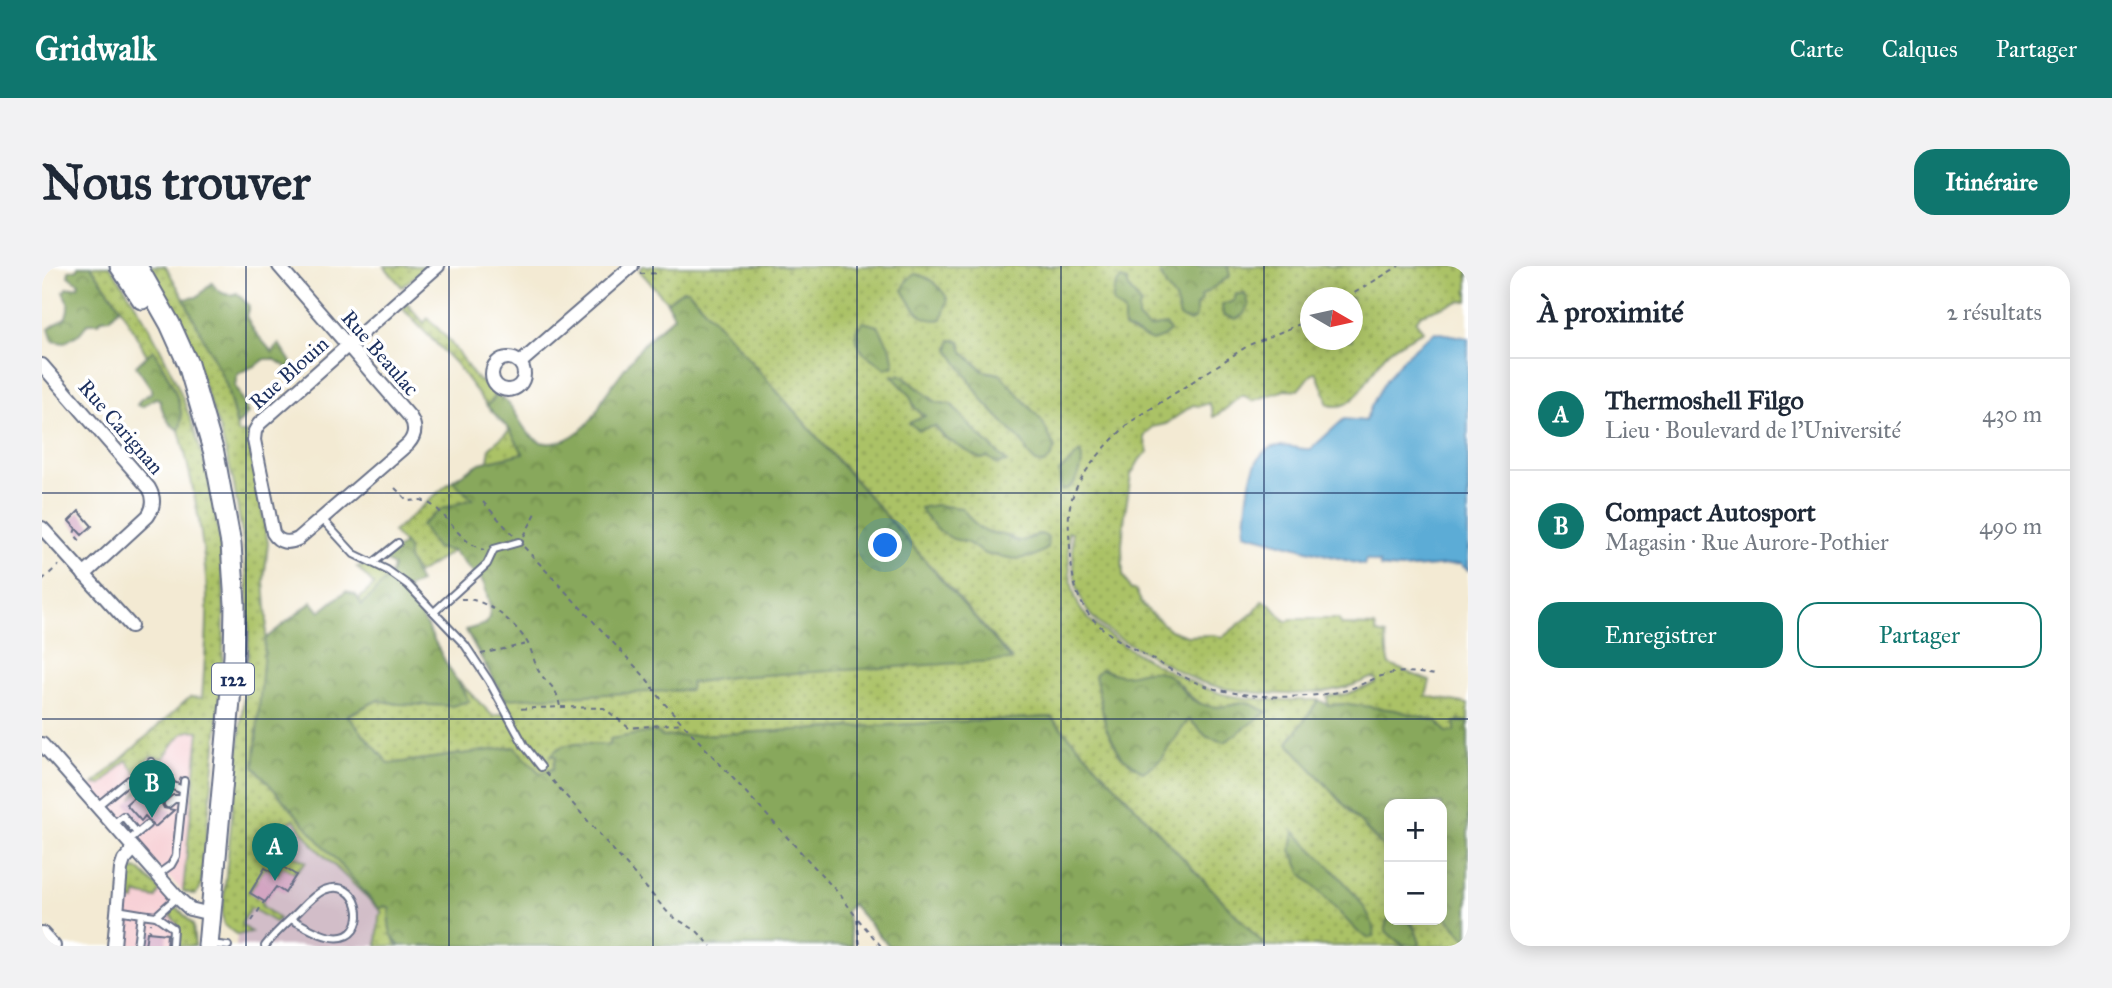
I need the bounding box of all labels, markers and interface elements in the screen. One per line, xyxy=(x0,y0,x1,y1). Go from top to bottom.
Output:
text: Gridwalk xyxy=(35,29,157,69)
text: Carte xyxy=(1790,34,1844,64)
text: Calques xyxy=(1882,34,1958,64)
text: Partager xyxy=(1996,34,2077,64)
button: Itinéraire xyxy=(1914,149,2070,215)
text: Nous trouver xyxy=(42,153,310,212)
north arrow xyxy=(1300,287,1363,350)
text: À proximité xyxy=(1538,294,1684,330)
text: 2 résultats xyxy=(1946,298,2042,326)
street label: Rue Beaulac xyxy=(336,305,424,401)
street label: Rue Blouin xyxy=(244,331,334,415)
street label: Rue Carignan xyxy=(73,374,169,480)
text: Thermoshell Filgo xyxy=(1605,384,1804,416)
text: A xyxy=(1553,400,1569,428)
text: 430 m xyxy=(1982,400,2042,428)
text: Lieu · Boulevard de l'Université xyxy=(1605,416,1901,444)
text: Compact Autosport xyxy=(1605,496,1816,528)
text: B xyxy=(1553,512,1569,540)
text: 490 m xyxy=(1979,512,2042,540)
your location xyxy=(868,528,902,562)
text: Magasin · Rue Aurore-Pothier xyxy=(1605,528,1889,556)
button: Enregistrer xyxy=(1538,602,1783,668)
button: Partager xyxy=(1797,602,2042,668)
road number: 122 xyxy=(212,664,254,694)
pin: B xyxy=(129,760,175,818)
map controls xyxy=(1384,799,1447,925)
button: + xyxy=(1384,799,1447,862)
pin: A xyxy=(252,823,298,881)
button: − xyxy=(1384,862,1447,925)

